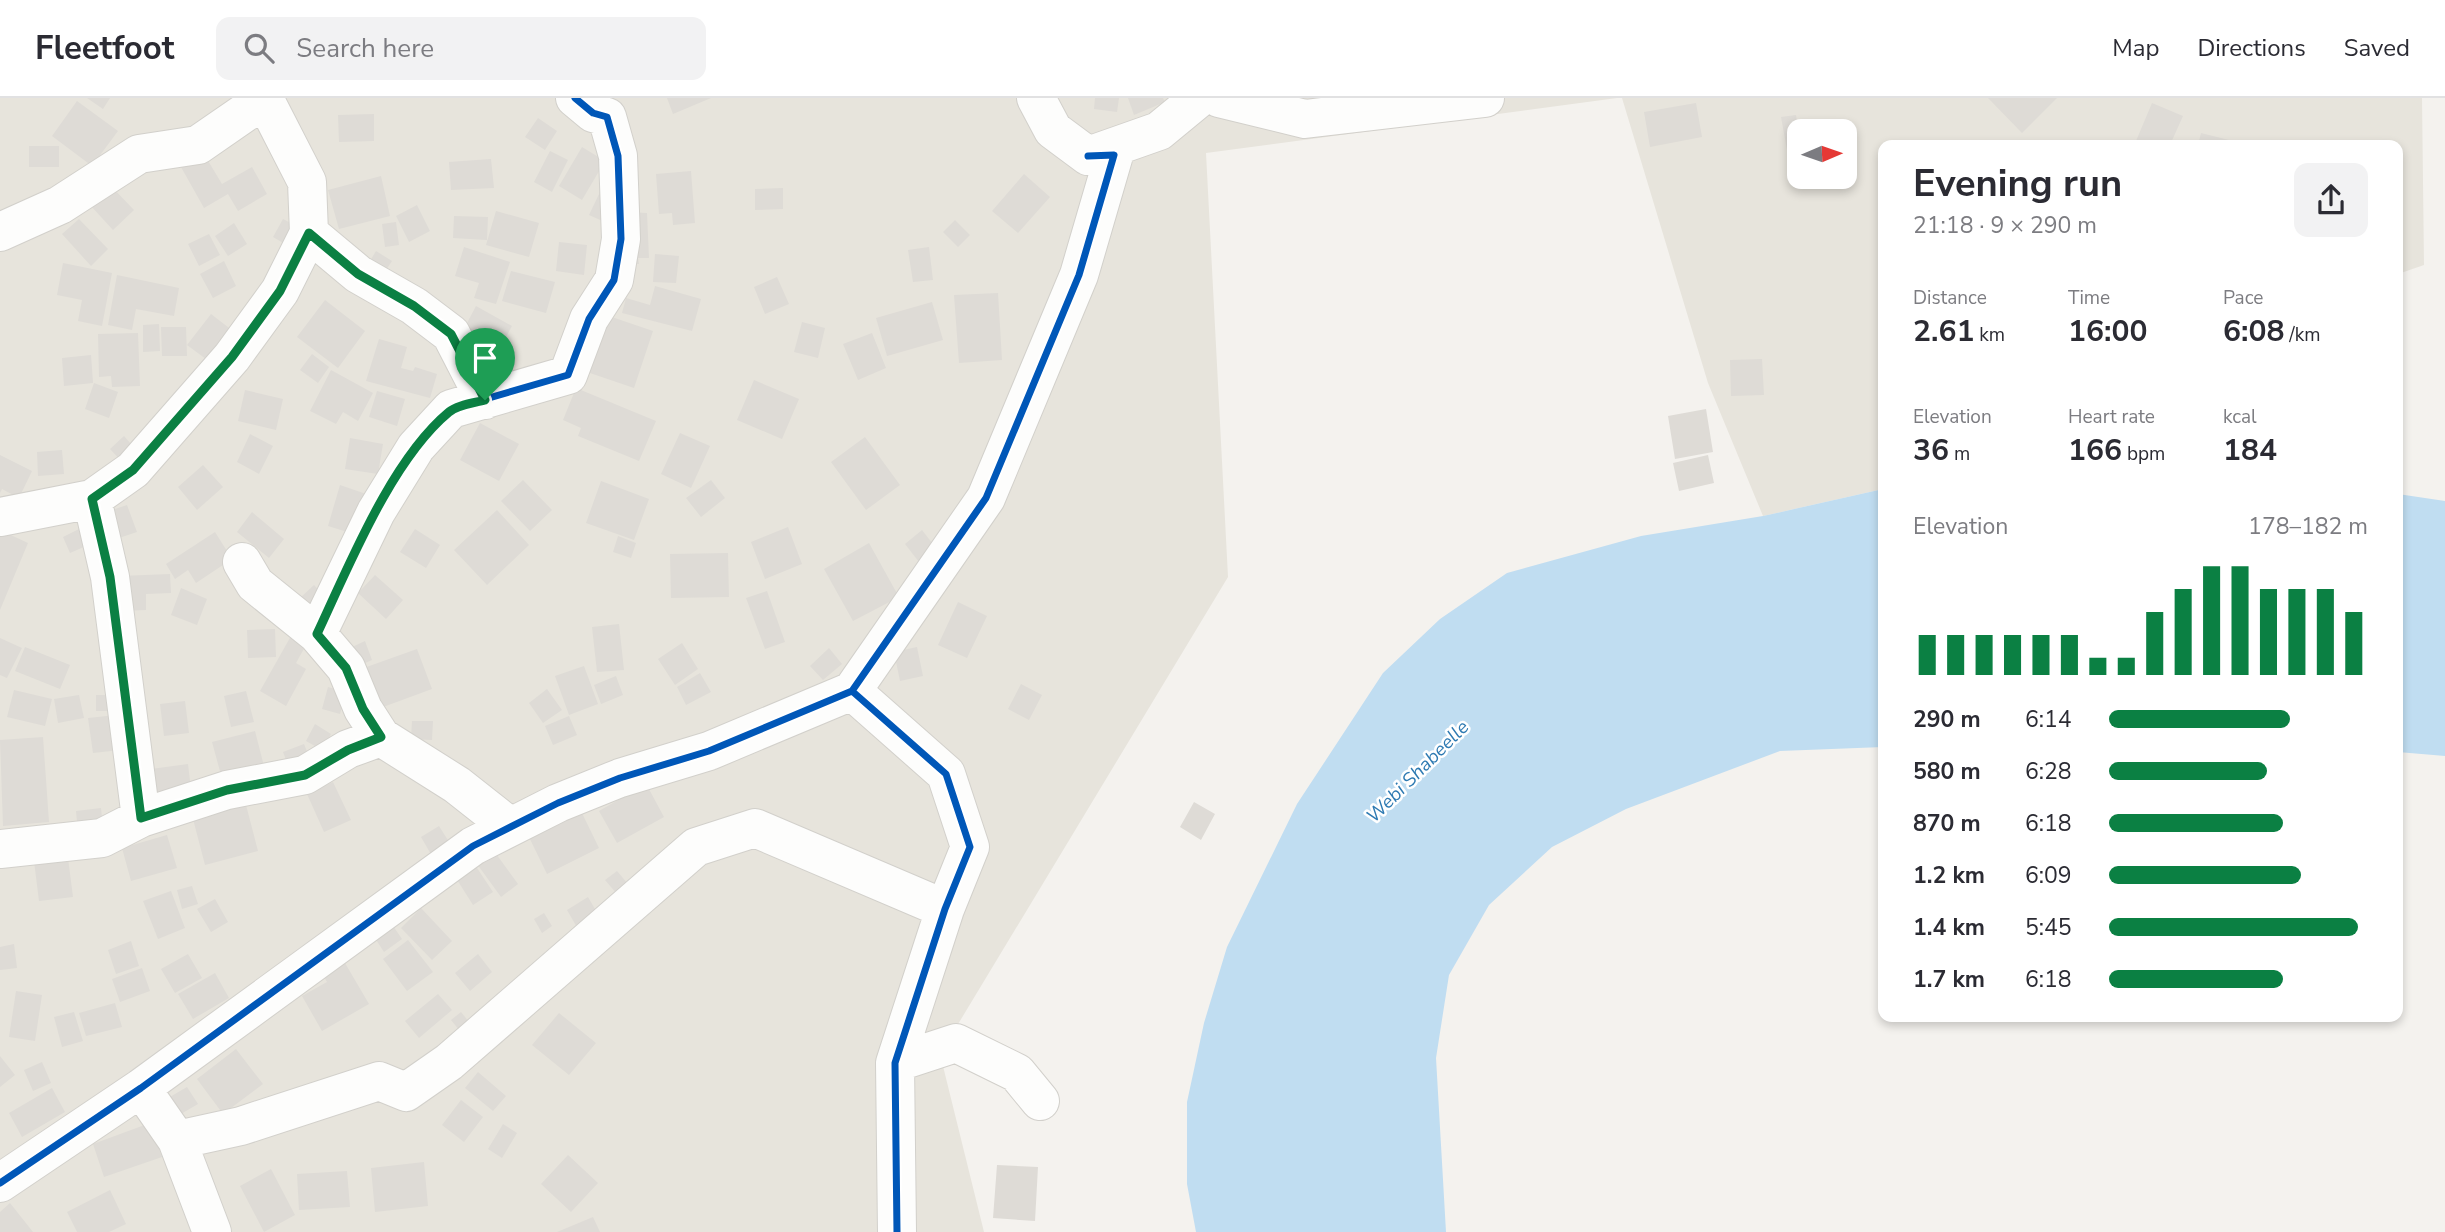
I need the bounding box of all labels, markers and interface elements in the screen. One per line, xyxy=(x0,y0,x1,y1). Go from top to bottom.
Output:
search box xyxy=(216,17,706,80)
text: Fleetfoot xyxy=(35,26,174,71)
icon: search xyxy=(240,29,278,67)
text: Search here xyxy=(296,31,434,66)
text: Map xyxy=(2112,32,2159,64)
text: Directions xyxy=(2197,32,2306,64)
text: Saved xyxy=(2344,32,2410,64)
north arrow xyxy=(1787,119,1857,189)
map controls xyxy=(1787,119,1857,189)
text: Evening run xyxy=(1913,158,2122,209)
button: share xyxy=(2294,163,2368,237)
text: 21:18 · 9 × 290 m xyxy=(1913,210,2097,241)
text: Distance xyxy=(1913,285,1987,311)
text: Time xyxy=(2068,285,2110,311)
text: Pace xyxy=(2223,285,2263,311)
text: 2.61 xyxy=(1913,311,1974,352)
text: 16:00 xyxy=(2068,311,2147,352)
text: 6:08 xyxy=(2223,311,2284,352)
text: km xyxy=(1974,322,2005,348)
text: /km xyxy=(2284,322,2320,348)
pin xyxy=(455,328,515,400)
icon: arrive xyxy=(466,339,504,377)
text: Elevation xyxy=(1913,404,1992,430)
text: Heart rate xyxy=(2068,404,2155,430)
text: kcal xyxy=(2223,404,2257,430)
text: 36 xyxy=(1913,430,1949,471)
text: 166 xyxy=(2068,430,2122,471)
text: 184 xyxy=(2223,430,2277,471)
text: m xyxy=(1949,441,1970,467)
text: bpm xyxy=(2122,441,2165,467)
text: Elevation xyxy=(1913,511,2008,542)
text: 178–182 m xyxy=(2248,511,2368,542)
text: 290 m xyxy=(1913,704,1981,735)
text: 6:14 xyxy=(2025,704,2072,735)
water label: Webi Shabeelle xyxy=(1361,715,1475,829)
text: 580 m xyxy=(1913,756,1981,787)
text: 6:28 xyxy=(2025,756,2072,787)
text: 870 m xyxy=(1913,808,1981,839)
text: 6:18 xyxy=(2025,808,2072,839)
text: 1.2 km xyxy=(1913,860,1985,891)
text: 6:09 xyxy=(2025,860,2072,891)
text: 1.4 km xyxy=(1913,912,1985,943)
text: 5:45 xyxy=(2025,912,2072,943)
text: 1.7 km xyxy=(1913,964,1985,995)
text: 6:18 xyxy=(2025,964,2072,995)

